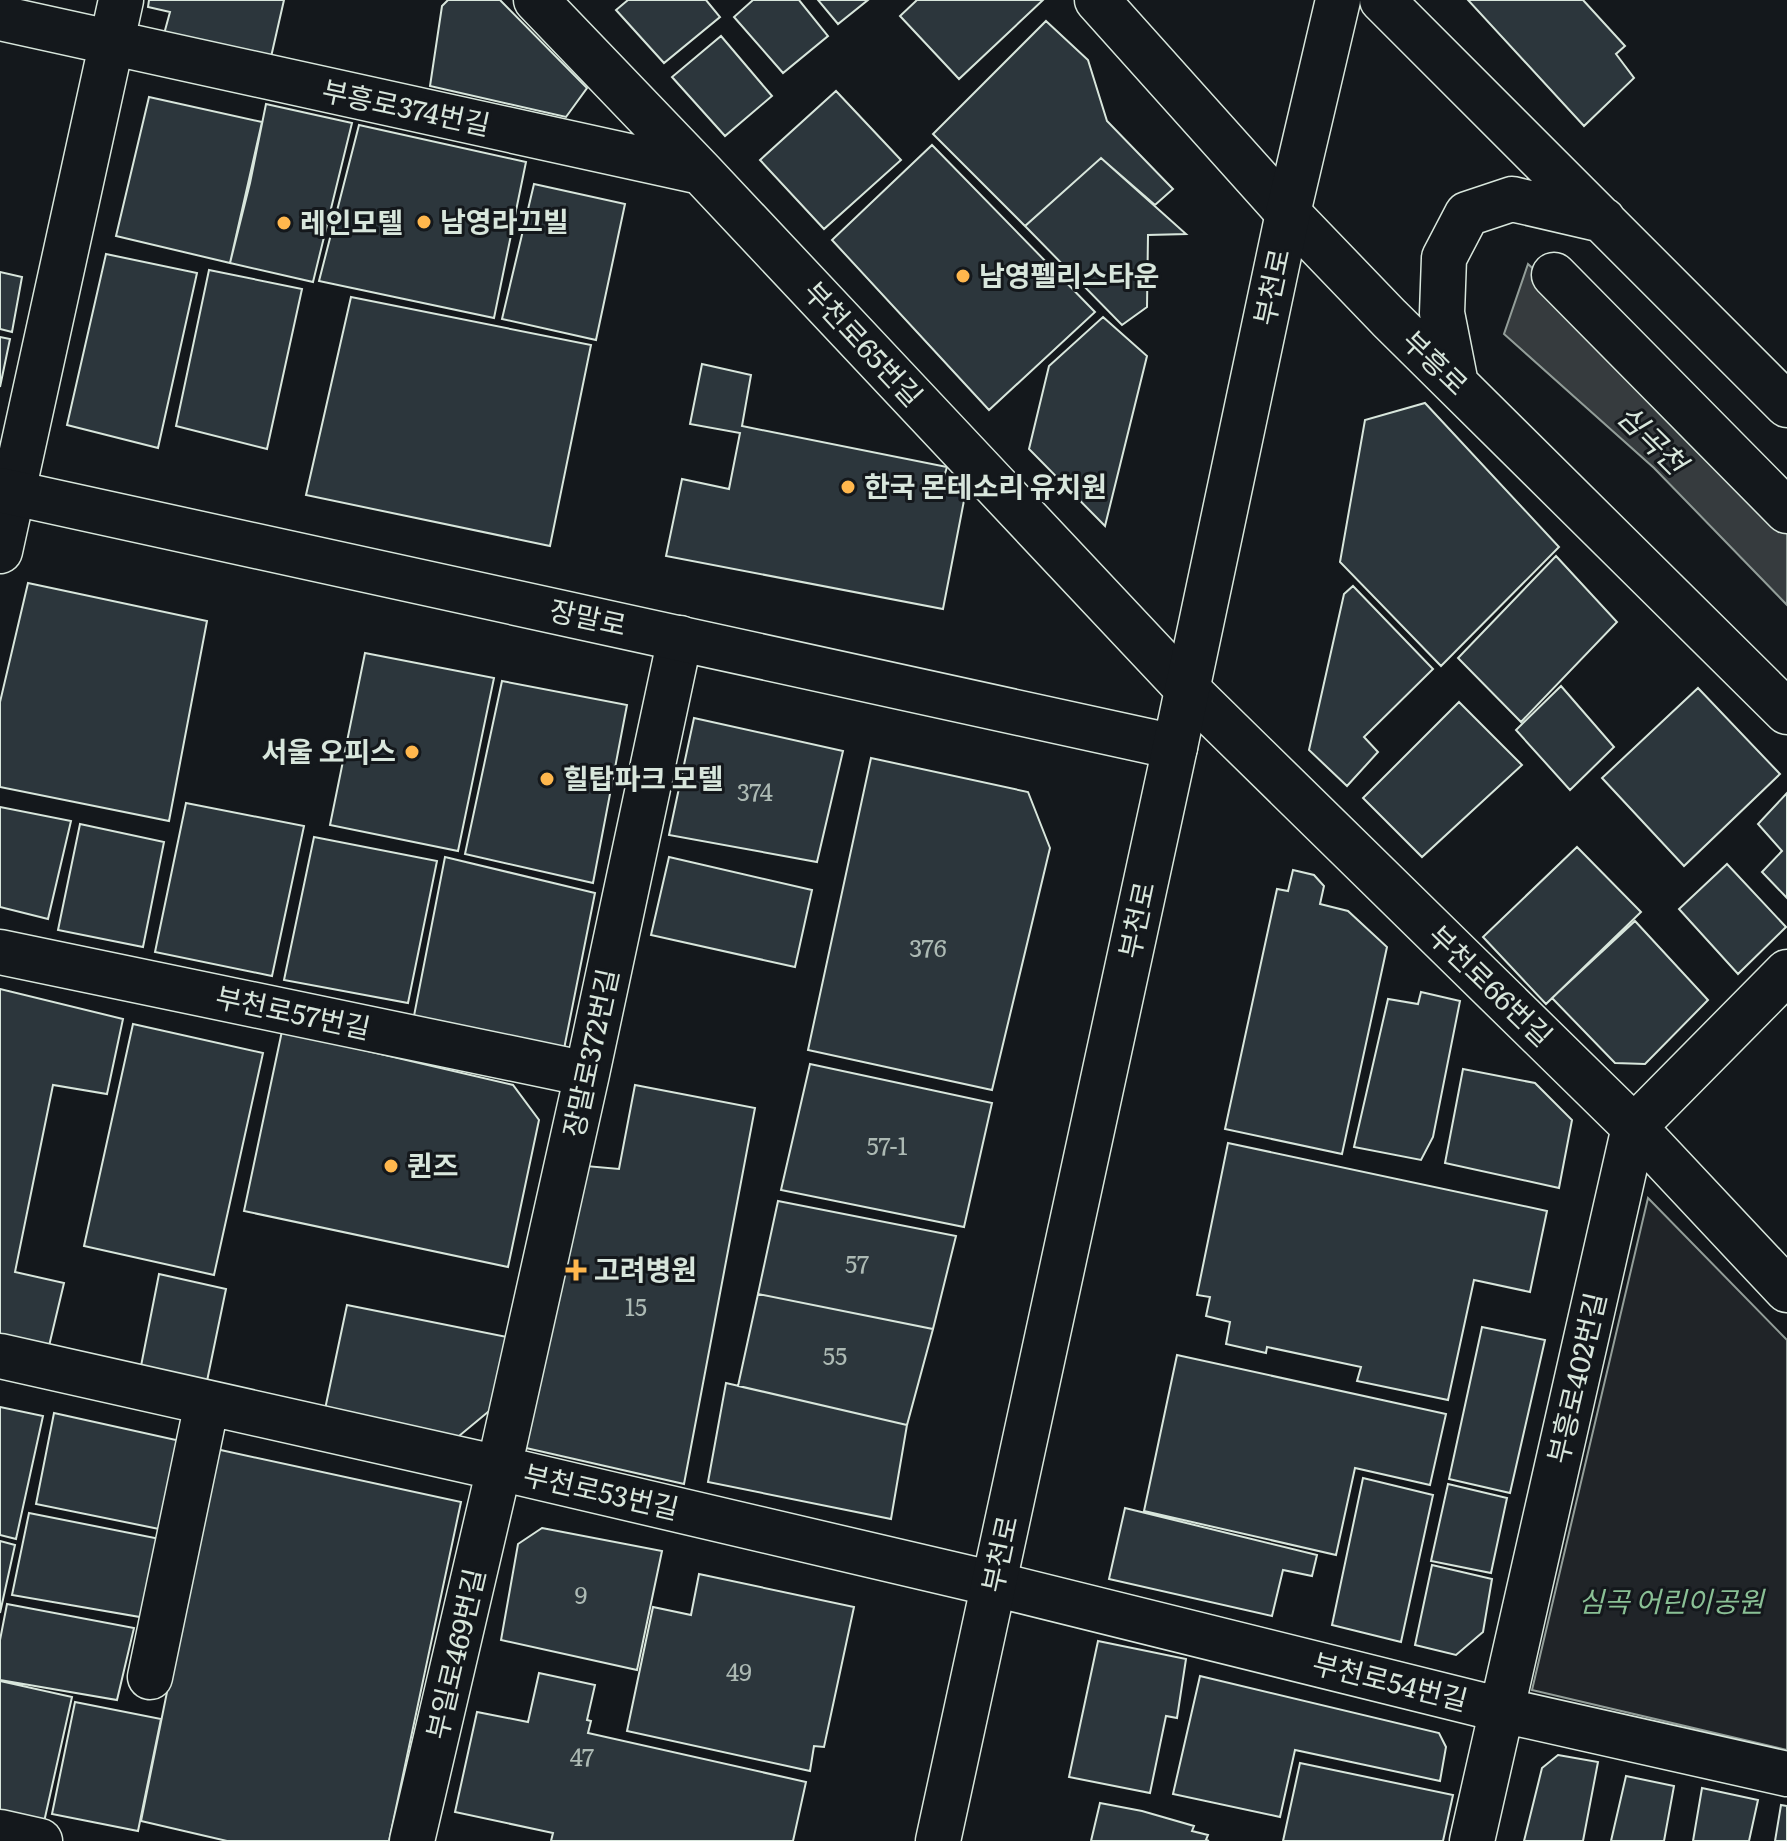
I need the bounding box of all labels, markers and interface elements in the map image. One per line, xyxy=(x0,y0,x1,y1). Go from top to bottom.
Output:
street label: 부흥로374번길 xyxy=(319,68,494,144)
place label: 남영라끄빌 xyxy=(440,199,569,241)
place label: 레인모텔 xyxy=(300,200,403,242)
marker: 남영라끄빌 xyxy=(415,213,433,231)
marker: 레인모텔 xyxy=(275,214,293,232)
street label: 부천로 xyxy=(1241,244,1299,329)
place label: 남영펠리스타운 xyxy=(979,253,1159,295)
marker: 남영펠리스타운 xyxy=(954,267,972,285)
street label: 부천로65번길 xyxy=(795,271,934,415)
street label: 부흥로 xyxy=(1394,320,1479,404)
water label: 심곡천 xyxy=(1608,393,1700,485)
place label: 한국 몬테소리 유치원 xyxy=(864,464,1107,506)
marker: 한국 몬테소리 유치원 xyxy=(839,478,857,496)
street label: 장말로 xyxy=(546,587,631,645)
place label: 서울 오피스 xyxy=(262,729,396,771)
marker: 서울 오피스 xyxy=(403,743,421,761)
place label: 힐탑파크 모텔 xyxy=(563,756,723,798)
marker: 힐탑파크 모텔 xyxy=(538,770,556,788)
house number: 374 xyxy=(737,773,773,808)
street label: 부천로 xyxy=(1106,877,1164,962)
street label: 부천로66번길 xyxy=(1420,914,1563,1055)
house number: 376 xyxy=(909,929,947,964)
street label: 장말로372번길 xyxy=(551,964,627,1141)
street label: 부천로57번길 xyxy=(212,974,375,1048)
house number: 57-1 xyxy=(866,1127,908,1162)
place label: 퀸즈 xyxy=(407,1143,459,1185)
marker: 퀸즈 xyxy=(382,1157,400,1175)
house number: 57 xyxy=(845,1245,869,1280)
place label: 고려병원 xyxy=(594,1247,697,1289)
marker: 고려병원 xyxy=(565,1259,587,1281)
house number: 15 xyxy=(625,1288,647,1323)
street label: 부흥로402번길 xyxy=(1535,1288,1615,1467)
house number: 55 xyxy=(823,1337,847,1372)
street label: 부천로53번길 xyxy=(520,1452,683,1528)
street label: 부천로 xyxy=(969,1511,1027,1596)
street label: 부일로469번길 xyxy=(414,1564,494,1743)
house number: 9 xyxy=(575,1576,587,1611)
park label: 심곡 어린이공원 xyxy=(1578,1579,1766,1621)
street label: 부천로54번길 xyxy=(1309,1641,1472,1720)
house number: 49 xyxy=(726,1653,752,1688)
house number: 47 xyxy=(570,1738,594,1773)

